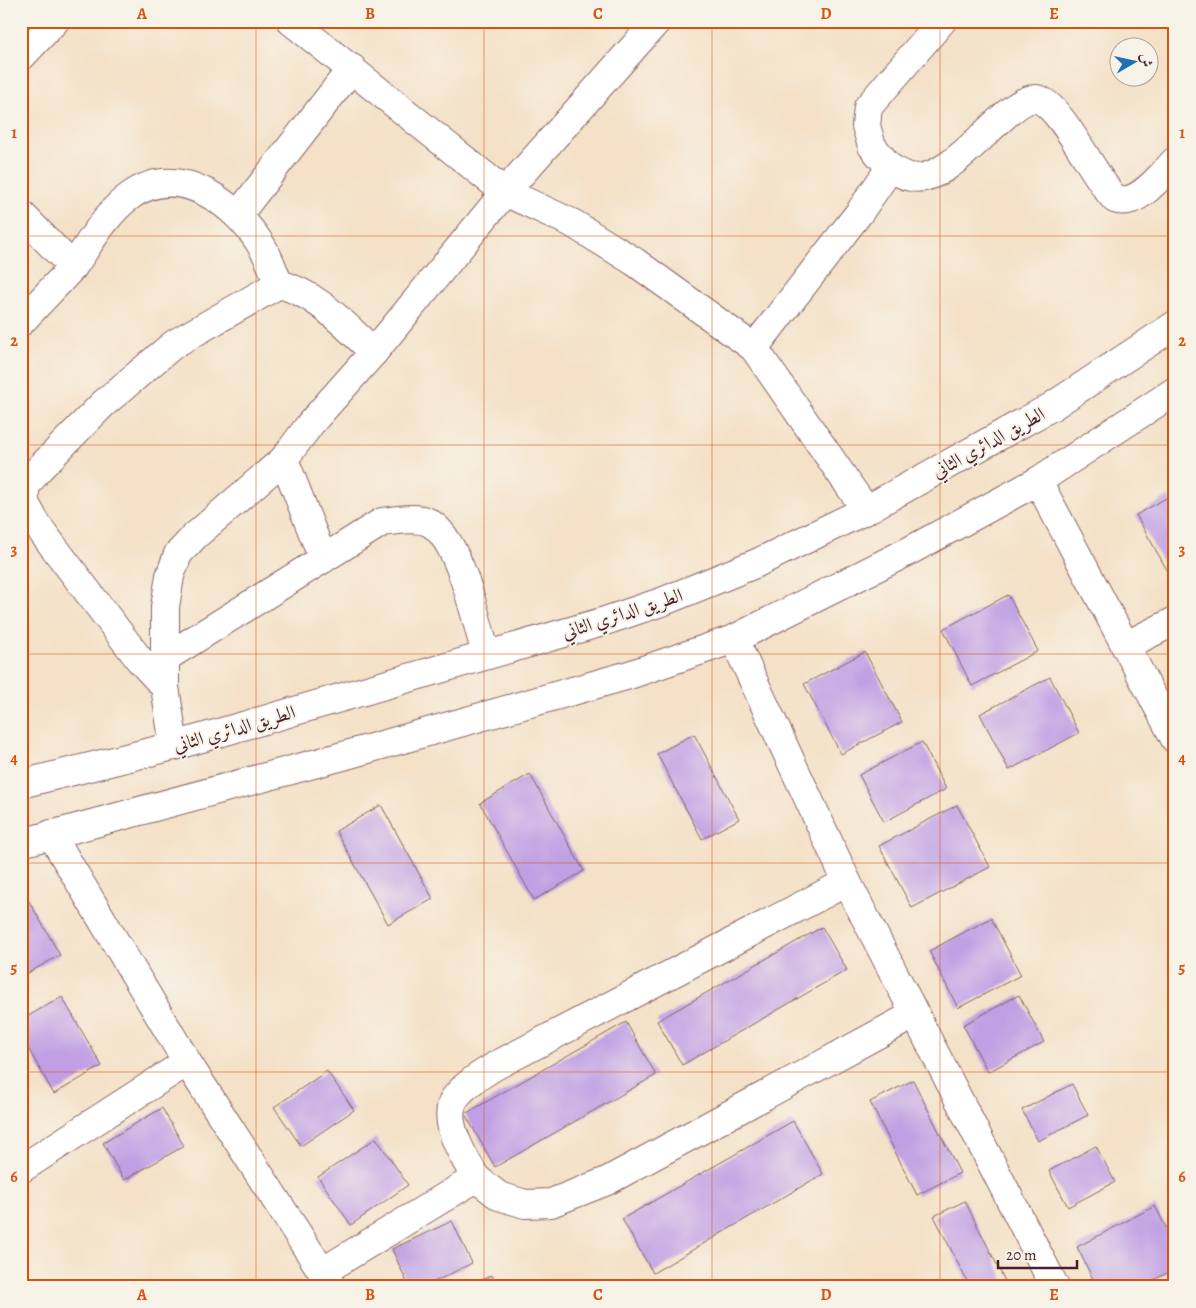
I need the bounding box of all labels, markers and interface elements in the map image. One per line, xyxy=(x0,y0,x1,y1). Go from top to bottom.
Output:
text: A xyxy=(136,3,148,25)
text: B xyxy=(365,3,375,25)
text: C xyxy=(593,3,603,25)
text: D xyxy=(820,3,832,25)
text: E xyxy=(1049,3,1059,25)
north arrow xyxy=(1108,38,1158,88)
text: ش xyxy=(1136,52,1157,68)
text: 1 xyxy=(11,122,17,144)
text: 1 xyxy=(1179,122,1185,144)
text: 2 xyxy=(10,330,18,352)
text: 2 xyxy=(1178,330,1186,352)
street label: الطريق الدائري الثاني xyxy=(927,401,1051,486)
text: 3 xyxy=(11,539,18,561)
text: 3 xyxy=(1179,539,1186,561)
street label: الطريق الدائري الثاني xyxy=(559,582,687,648)
street label: الطريق الدائري الثاني xyxy=(170,699,299,761)
text: 4 xyxy=(10,748,18,770)
text: 4 xyxy=(1178,748,1186,770)
text: 5 xyxy=(11,957,18,979)
text: 5 xyxy=(1179,957,1186,979)
text: 6 xyxy=(10,1166,18,1188)
text: 6 xyxy=(1178,1166,1186,1188)
scale bar xyxy=(998,1238,1077,1270)
text: 20 m xyxy=(1006,1245,1037,1265)
text: A xyxy=(136,1284,148,1306)
text: B xyxy=(365,1284,375,1306)
text: C xyxy=(593,1284,603,1306)
text: D xyxy=(820,1284,832,1306)
text: E xyxy=(1049,1284,1059,1306)

